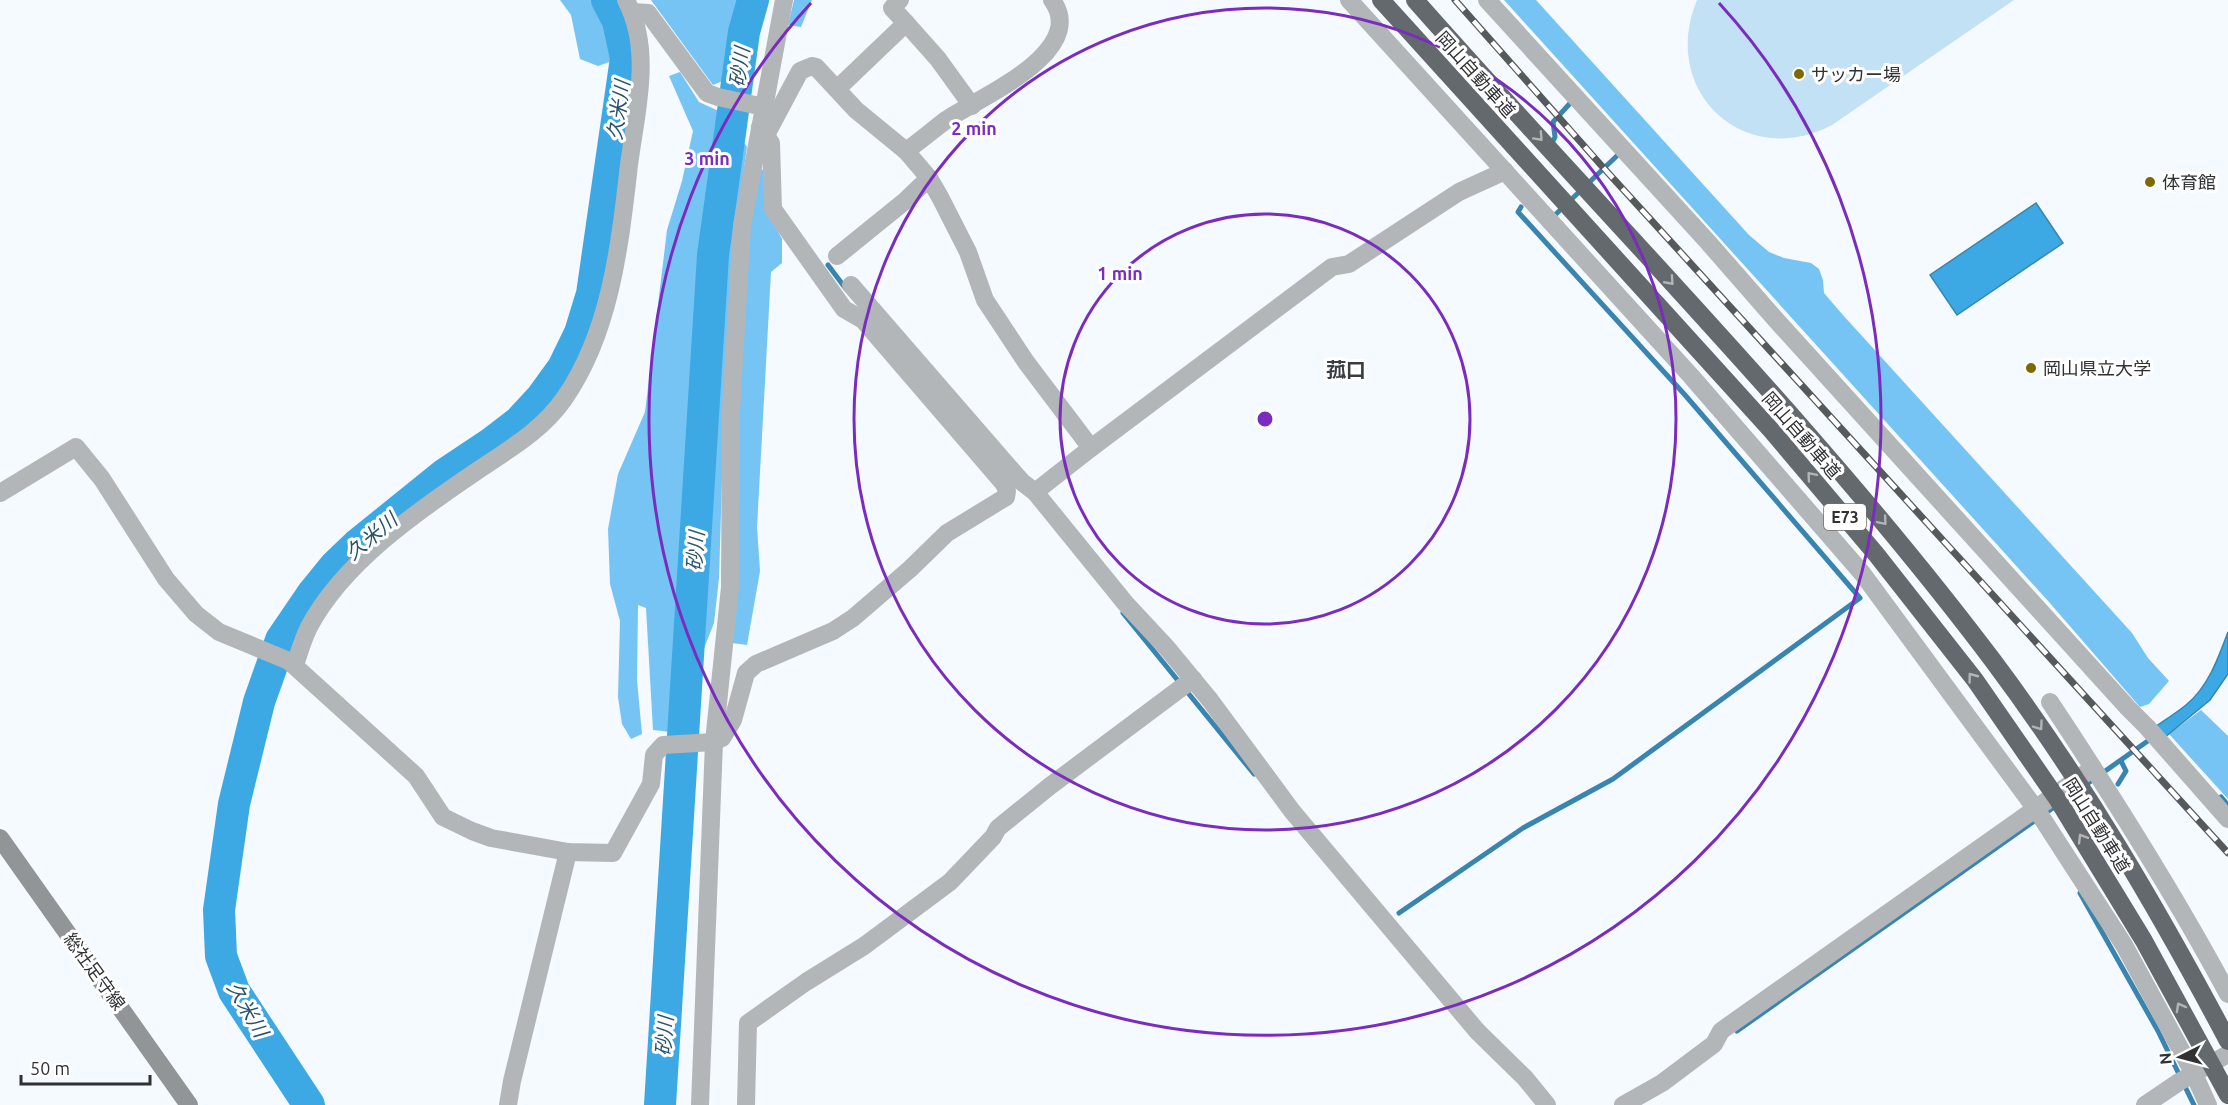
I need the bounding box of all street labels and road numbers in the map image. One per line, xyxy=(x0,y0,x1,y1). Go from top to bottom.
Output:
street label: 岡山自動車道 xyxy=(1432,27,1520,121)
street label: 岡山自動車道 xyxy=(1759,388,1845,482)
road number: E73 xyxy=(1824,504,1866,530)
street label: 岡山自動車道 xyxy=(2060,774,2134,876)
street label: 総社足守線 xyxy=(60,929,130,1013)

